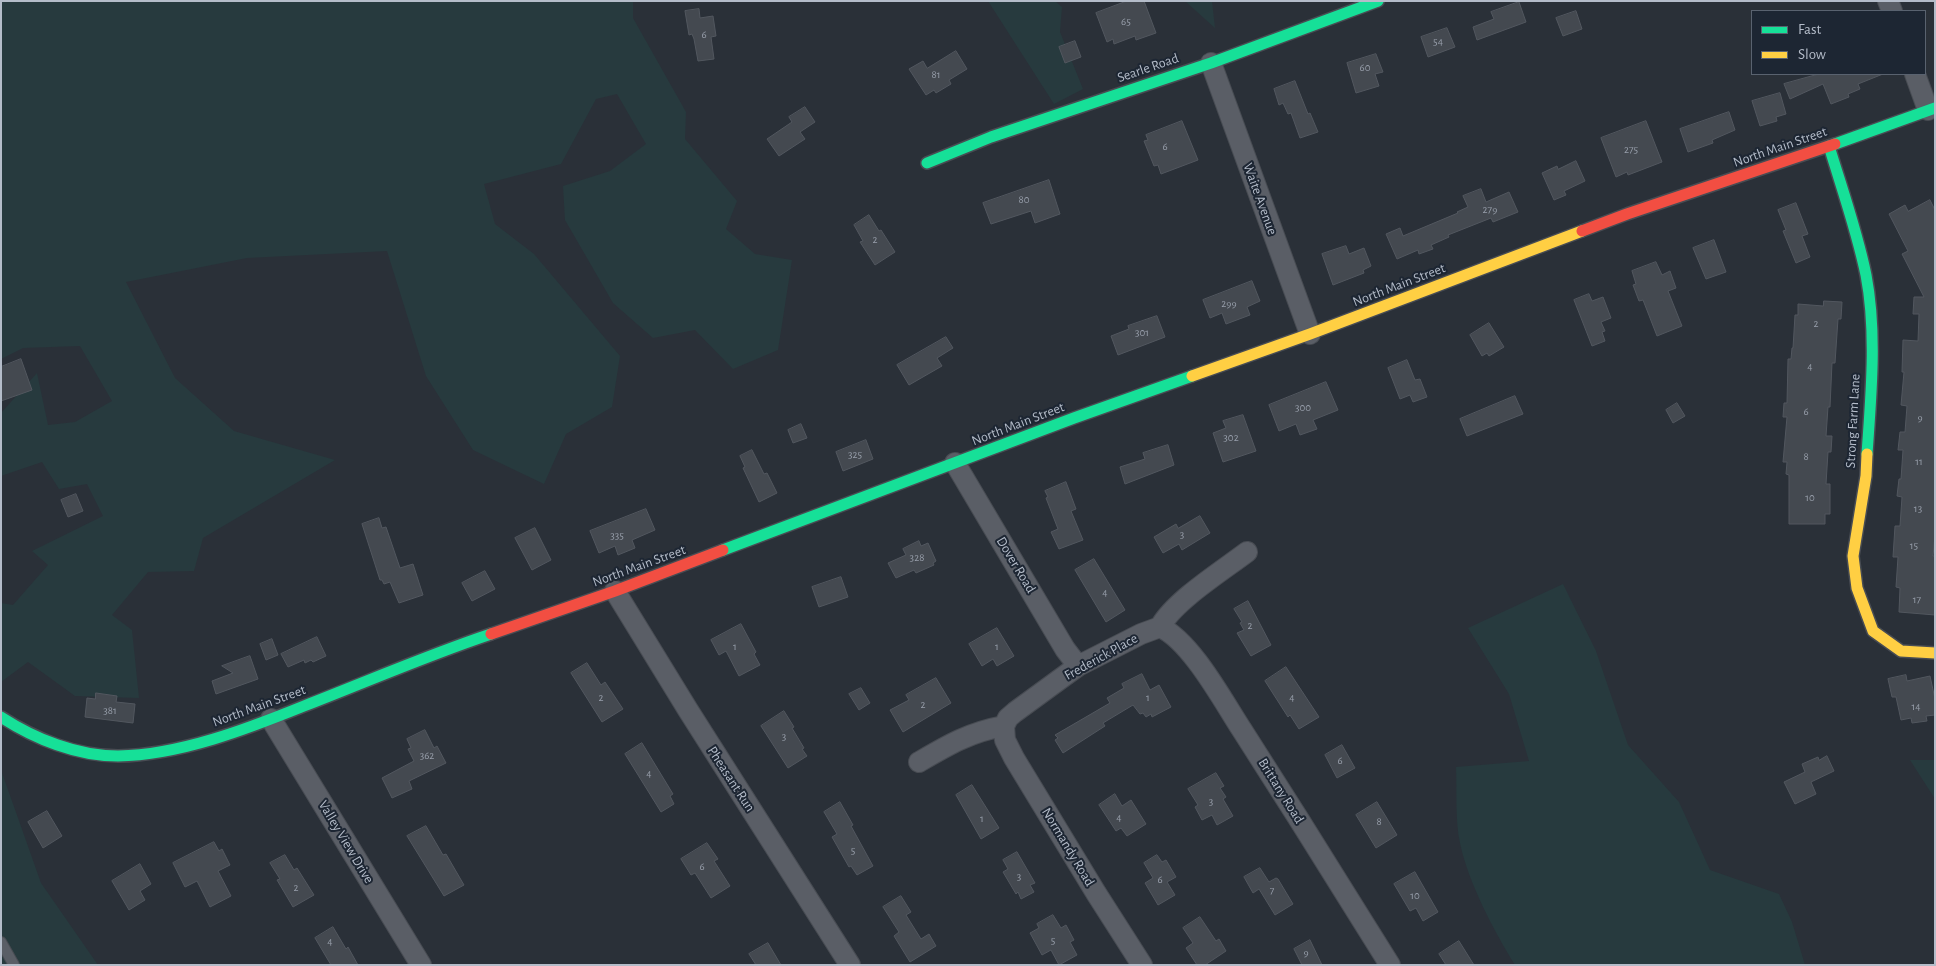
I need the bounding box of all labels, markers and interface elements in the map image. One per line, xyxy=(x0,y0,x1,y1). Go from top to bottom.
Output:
legend xyxy=(1751,10,1926,75)
house number: 65 xyxy=(1121,15,1131,29)
text: Fast xyxy=(1798,22,1821,37)
house number: 6 xyxy=(701,28,707,42)
house number: 54 xyxy=(1433,35,1443,49)
text: Slow xyxy=(1798,47,1826,62)
street label: Searle Road xyxy=(1115,50,1181,86)
house number: 60 xyxy=(1360,61,1370,75)
house number: 81 xyxy=(932,68,940,82)
street label: North Main Street xyxy=(1731,123,1829,171)
house number: 6 xyxy=(1162,140,1168,154)
house number: 275 xyxy=(1624,143,1638,157)
street label: Waite Avenue xyxy=(1239,161,1281,237)
house number: 80 xyxy=(1018,193,1030,207)
house number: 279 xyxy=(1483,203,1497,217)
house number: 2 xyxy=(872,233,878,247)
street label: North Main Street xyxy=(1350,260,1448,310)
house number: 299 xyxy=(1221,297,1237,311)
house number: 2 xyxy=(1813,317,1819,331)
house number: 301 xyxy=(1135,326,1149,340)
house number: 4 xyxy=(1807,360,1813,374)
street label: Strong Farm Lane xyxy=(1842,373,1864,469)
street label: North Main Street xyxy=(969,399,1067,449)
house number: 300 xyxy=(1295,401,1311,415)
house number: 6 xyxy=(1803,405,1809,419)
house number: 9 xyxy=(1917,411,1923,425)
house number: 302 xyxy=(1223,431,1239,445)
house number: 325 xyxy=(848,448,862,462)
house number: 8 xyxy=(1803,450,1809,464)
house number: 11 xyxy=(1915,455,1923,469)
house number: 10 xyxy=(1805,491,1815,505)
house number: 13 xyxy=(1914,502,1922,516)
house number: 3 xyxy=(1180,528,1184,542)
house number: 335 xyxy=(610,529,624,543)
street label: Dover Road xyxy=(993,534,1039,596)
house number: 15 xyxy=(1910,539,1918,553)
street label: North Main Street xyxy=(590,541,688,591)
house number: 328 xyxy=(910,551,924,565)
house number: 4 xyxy=(1102,586,1108,600)
house number: 17 xyxy=(1913,593,1921,607)
house number: 2 xyxy=(1247,619,1253,633)
street label: Frederick Place xyxy=(1061,630,1141,684)
house number: 1 xyxy=(733,640,737,654)
house number: 1 xyxy=(995,640,999,654)
street label: North Main Street xyxy=(210,681,308,731)
house number: 2 xyxy=(598,691,604,705)
house number: 1 xyxy=(1146,691,1150,705)
house number: 4 xyxy=(1289,691,1295,705)
house number: 2 xyxy=(920,698,926,712)
house number: 14 xyxy=(1911,700,1921,714)
house number: 381 xyxy=(103,704,117,718)
house number: 3 xyxy=(782,730,786,744)
street label: Pheasant Run xyxy=(704,743,758,815)
house number: 362 xyxy=(420,749,434,763)
house number: 6 xyxy=(1337,754,1343,768)
street label: Brittany Road xyxy=(1254,755,1308,827)
house number: 4 xyxy=(646,767,652,781)
house number: 3 xyxy=(1209,795,1213,809)
street label: Valley View Drive xyxy=(315,797,377,887)
street label: Normandy Road xyxy=(1038,805,1098,889)
house number: 4 xyxy=(1116,811,1122,825)
house number: 1 xyxy=(980,812,984,826)
house number: 8 xyxy=(1376,815,1382,829)
house number: 5 xyxy=(851,844,855,858)
house number: 6 xyxy=(699,860,705,874)
house number: 3 xyxy=(1017,870,1021,884)
house number: 6 xyxy=(1157,873,1163,887)
house number: 2 xyxy=(293,881,299,895)
house number: 7 xyxy=(1270,884,1274,898)
house number: 10 xyxy=(1410,889,1420,903)
house number: 5 xyxy=(1051,934,1055,948)
house number: 4 xyxy=(327,935,333,949)
house number: 9 xyxy=(1303,946,1309,960)

